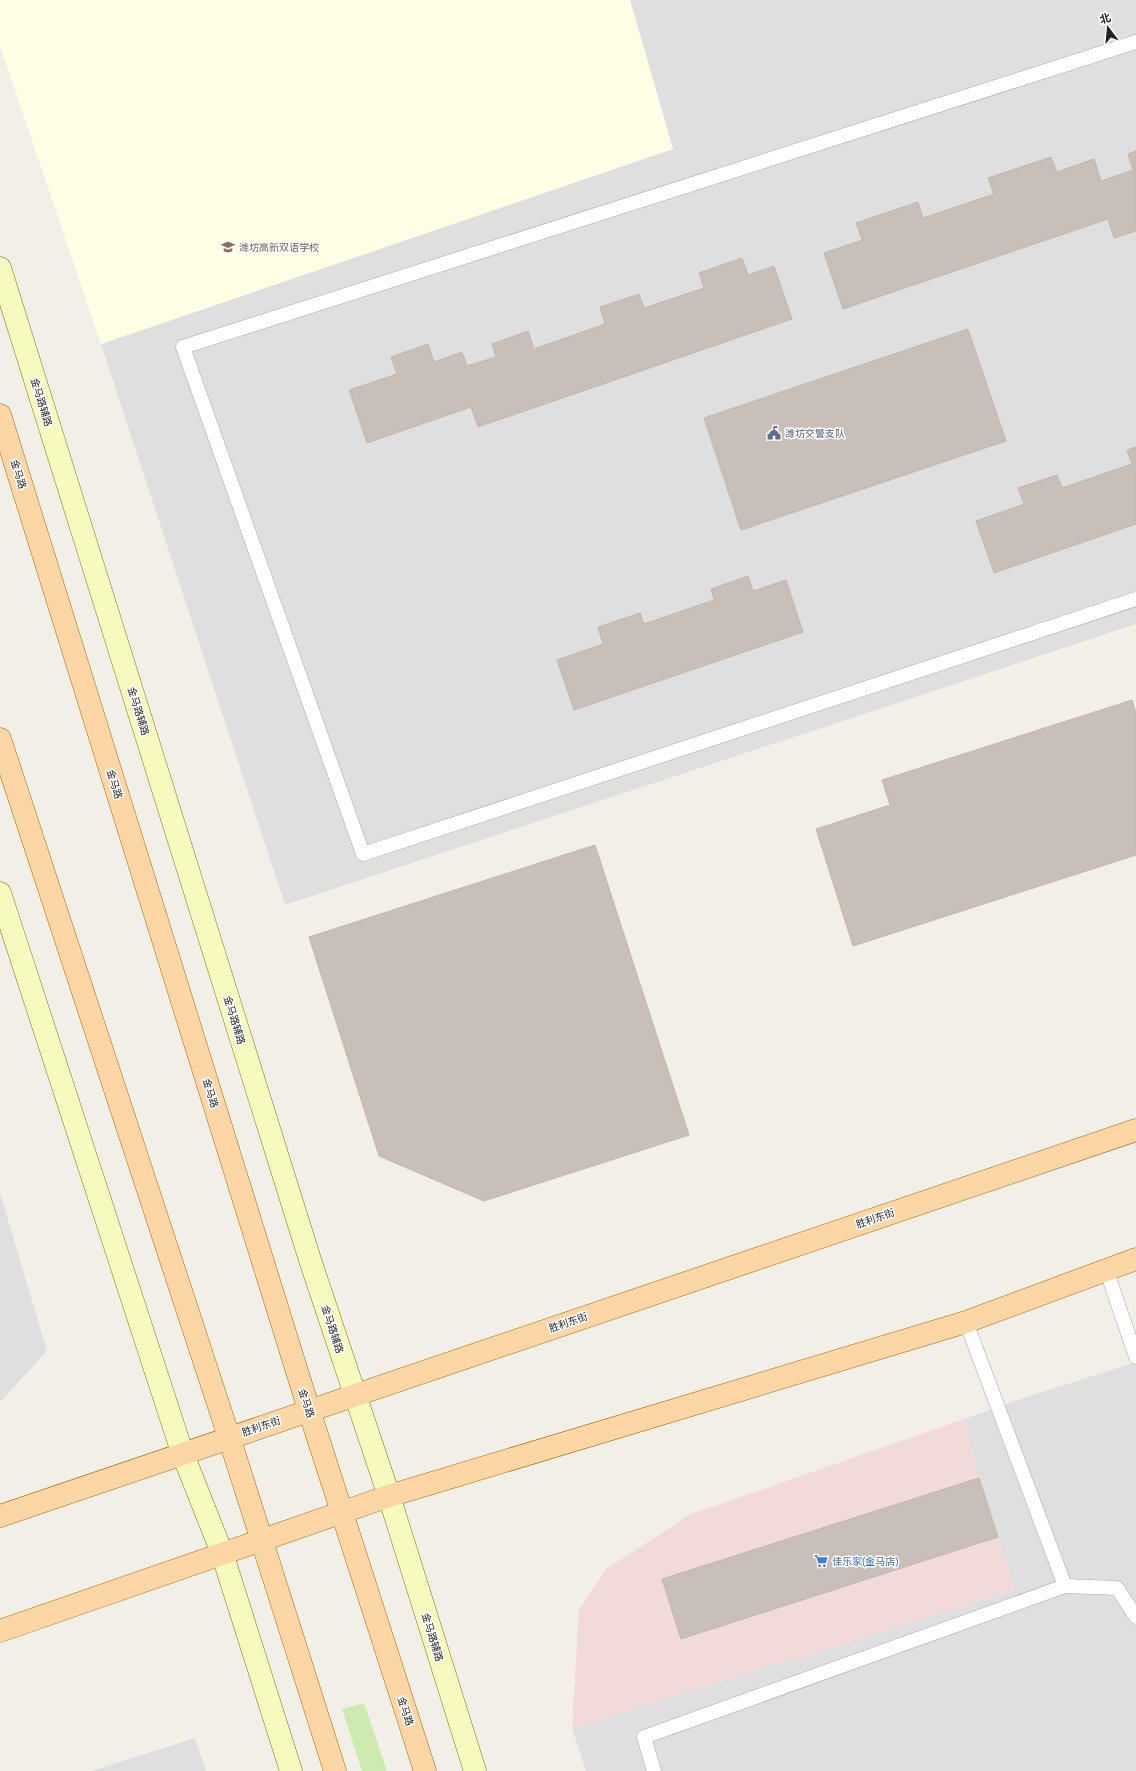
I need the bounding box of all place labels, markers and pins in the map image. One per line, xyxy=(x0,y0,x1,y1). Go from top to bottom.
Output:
school or university icon: 潍坊高新双语学校 xyxy=(220,239,236,255)
place label: 潍坊高新双语学校 xyxy=(239,242,319,253)
public building icon: 潍坊交警支队 xyxy=(766,425,782,441)
place label: 潍坊交警支队 xyxy=(785,428,845,439)
supermarket icon: 佳乐家(金马店) xyxy=(813,1553,829,1569)
place label: 佳乐家(金马店) xyxy=(832,1556,899,1567)

